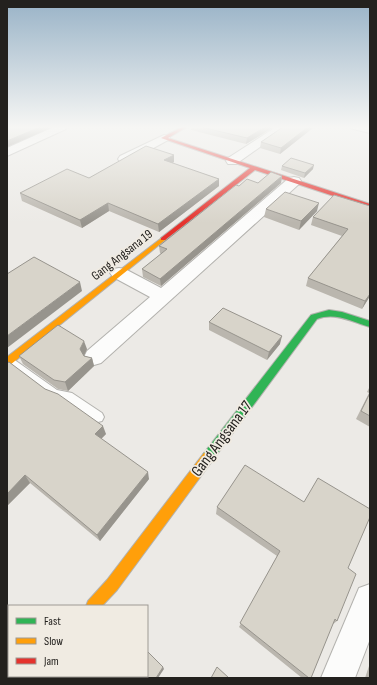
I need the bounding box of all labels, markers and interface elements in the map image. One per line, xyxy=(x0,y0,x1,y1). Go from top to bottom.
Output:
street label: Gang Angsana 19 xyxy=(88,226,156,284)
street label: Gang Angsana 17 xyxy=(187,397,257,480)
legend xyxy=(8,605,148,677)
text: Fast xyxy=(44,614,61,629)
text: Slow xyxy=(44,634,63,649)
text: Jam xyxy=(43,654,59,669)

